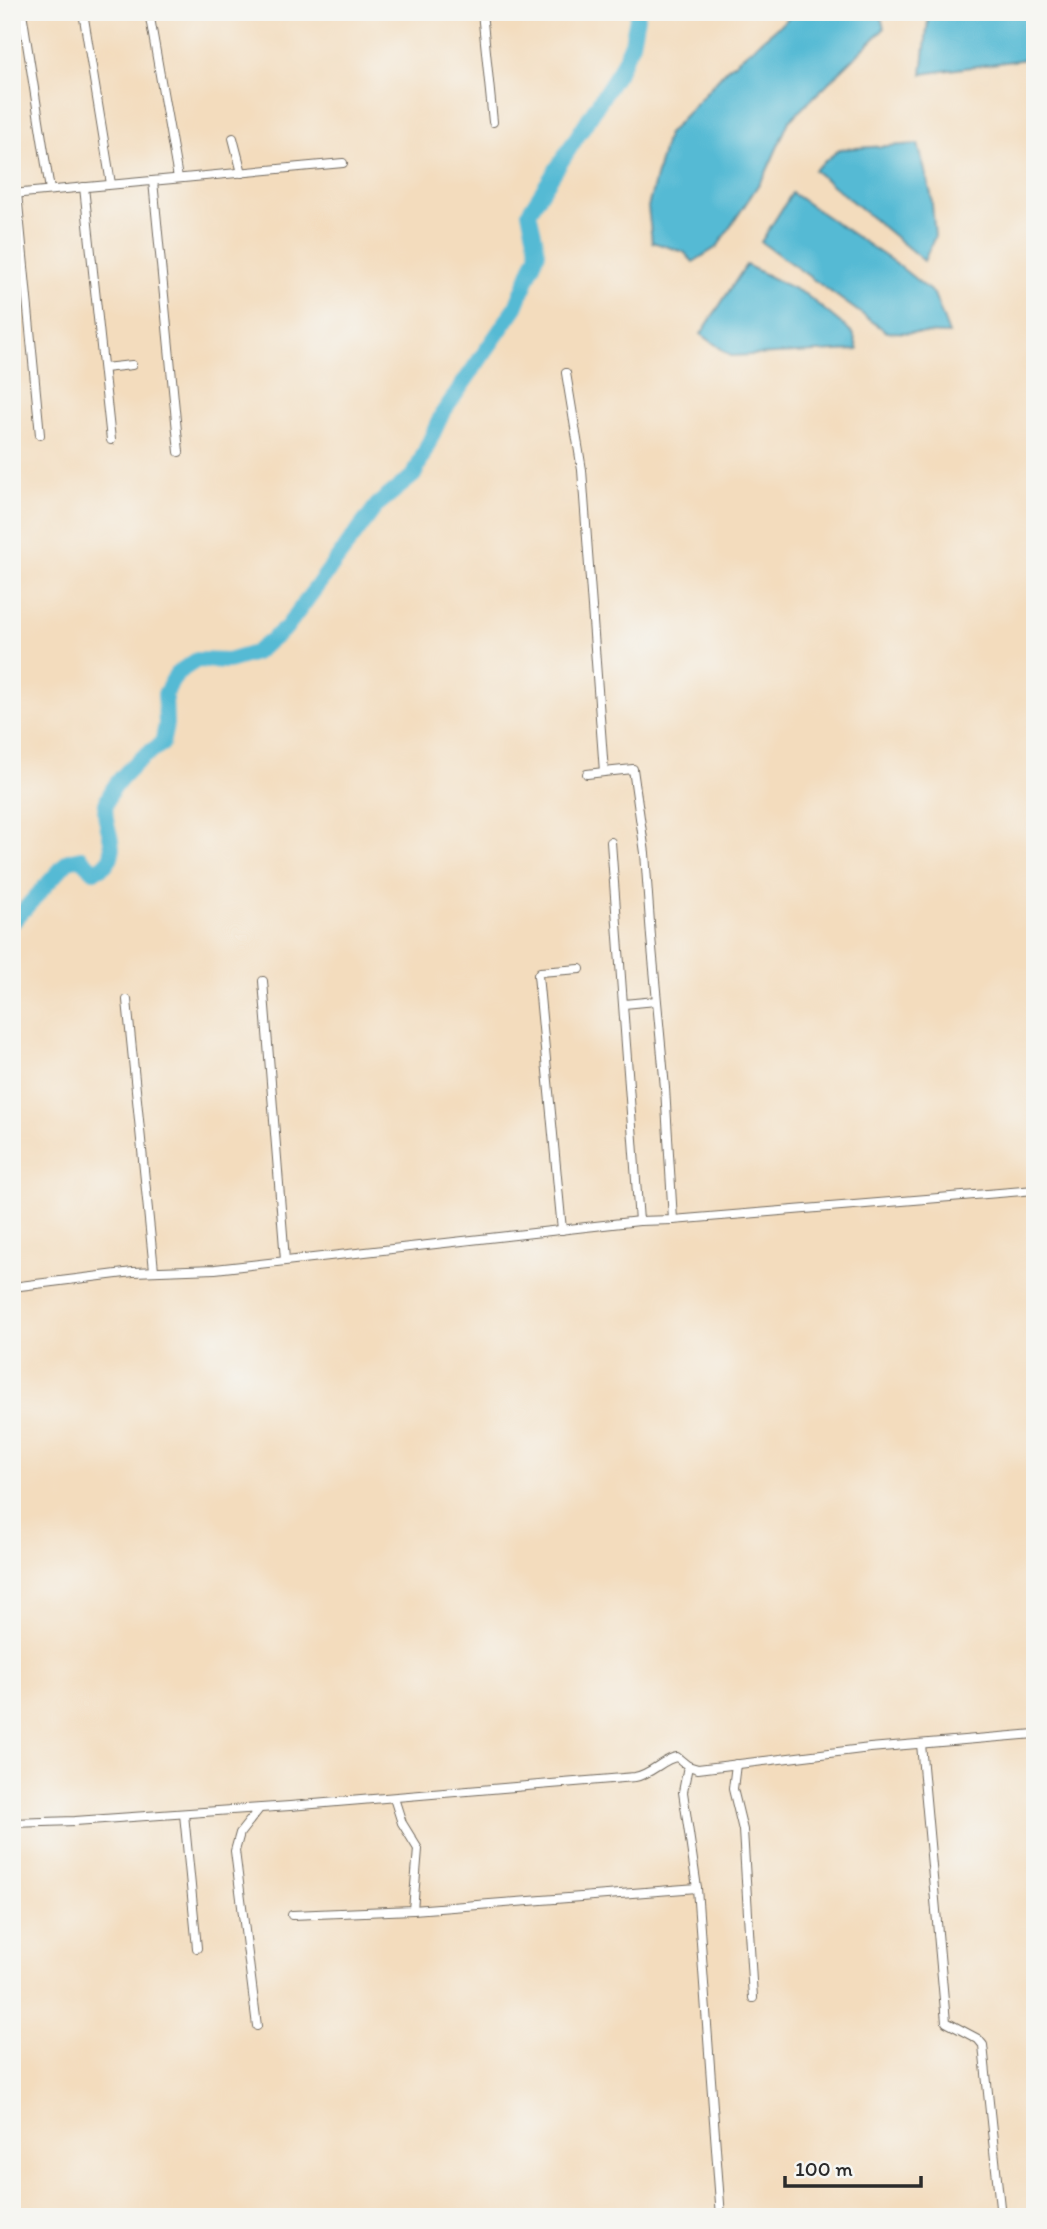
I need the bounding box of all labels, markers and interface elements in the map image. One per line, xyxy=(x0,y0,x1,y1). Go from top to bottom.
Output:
scale bar xyxy=(785,2145,921,2189)
text: 100 m xyxy=(795,2156,853,2181)

